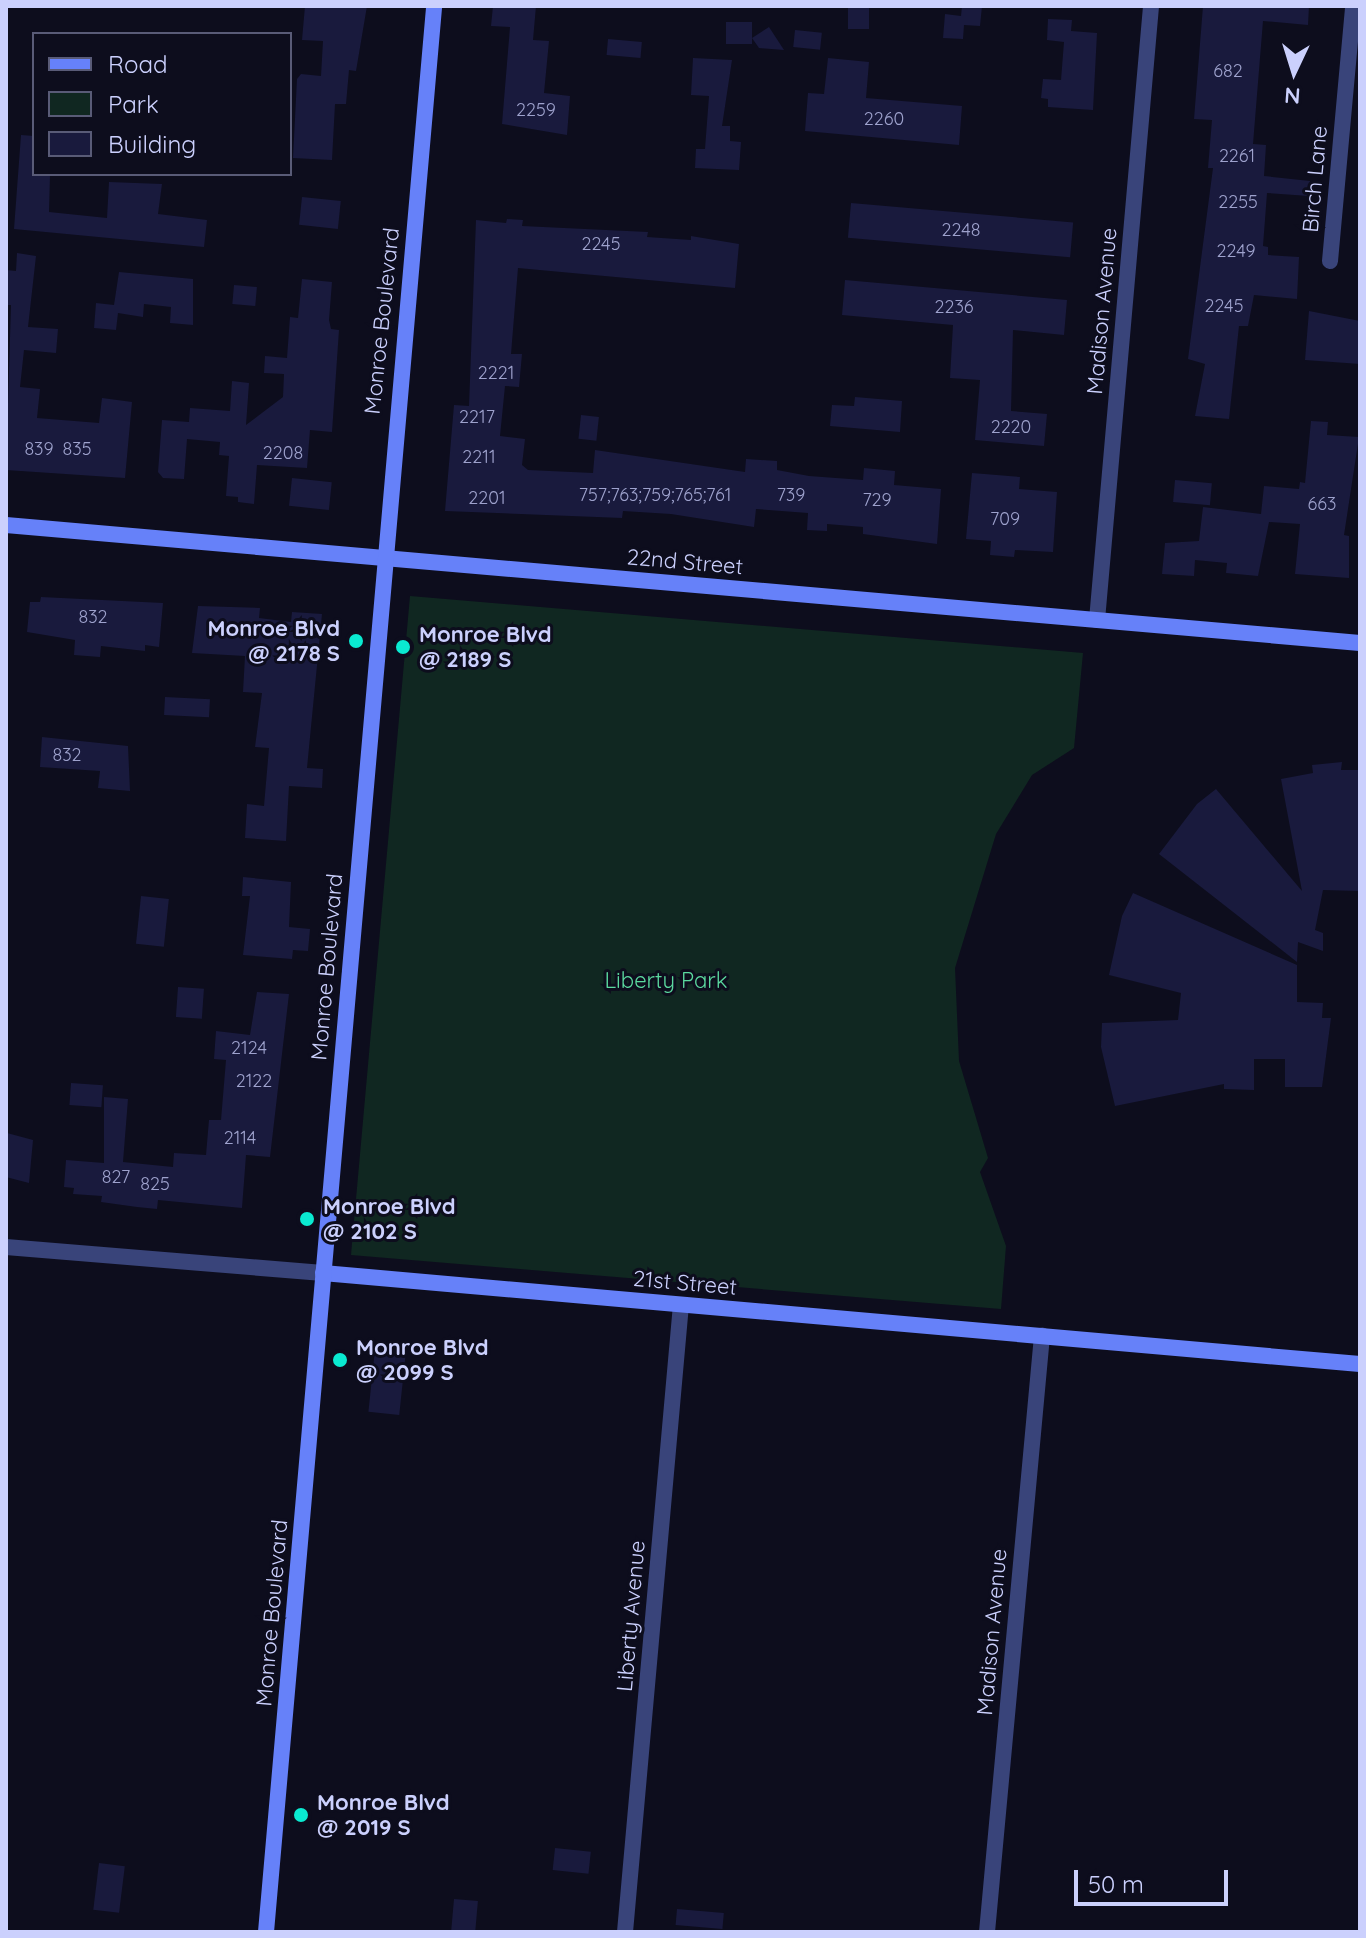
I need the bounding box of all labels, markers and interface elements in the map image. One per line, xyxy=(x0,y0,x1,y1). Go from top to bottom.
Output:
legend xyxy=(32,32,292,176)
north arrow xyxy=(1254,32,1334,112)
text: Road xyxy=(108,49,168,79)
house number: 682 xyxy=(1213,60,1243,82)
text: N xyxy=(1283,81,1301,110)
text: Park xyxy=(108,89,159,119)
house number: 2259 xyxy=(516,99,556,121)
house number: 2260 xyxy=(864,108,904,130)
street label: Birch Lane xyxy=(1297,125,1333,233)
text: Building xyxy=(108,129,196,159)
house number: 2261 xyxy=(1219,145,1255,167)
house number: 2255 xyxy=(1218,191,1258,213)
house number: 2248 xyxy=(942,219,980,241)
street label: Monroe Boulevard xyxy=(359,226,405,416)
street label: Madison Avenue xyxy=(1082,227,1122,395)
house number: 2245 xyxy=(581,233,621,255)
house number: 2249 xyxy=(1217,240,1255,262)
house number: 2245 xyxy=(1204,295,1244,317)
house number: 2236 xyxy=(934,296,974,318)
house number: 2221 xyxy=(478,362,514,384)
house number: 2217 xyxy=(459,406,495,428)
house number: 2220 xyxy=(991,416,1031,438)
house number: 839 xyxy=(24,438,54,460)
house number: 835 xyxy=(63,438,91,460)
house number: 2208 xyxy=(263,442,303,464)
house number: 2211 xyxy=(462,446,496,468)
house number: 757;763;759;765;761 xyxy=(579,484,731,506)
house number: 739 xyxy=(777,484,805,506)
house number: 2201 xyxy=(468,487,506,509)
house number: 729 xyxy=(862,489,892,511)
house number: 663 xyxy=(1308,493,1336,515)
house number: 709 xyxy=(990,508,1020,530)
street label: 22nd Street xyxy=(626,544,744,580)
house number: 832 xyxy=(78,606,108,628)
place label: Monroe Blvd @ 2178 S xyxy=(207,615,340,666)
place label: Monroe Blvd @ 2189 S xyxy=(419,621,552,672)
marker: Monroe Blvd @ 2178 S xyxy=(347,632,365,650)
marker: Monroe Blvd @ 2189 S xyxy=(394,638,412,656)
house number: 832 xyxy=(52,744,82,766)
street label: Monroe Boulevard xyxy=(306,872,348,1062)
park label: Liberty Park xyxy=(604,968,728,994)
house number: 2124 xyxy=(231,1037,267,1059)
house number: 2122 xyxy=(236,1070,272,1092)
house number: 2114 xyxy=(224,1127,256,1149)
house number: 827 xyxy=(102,1166,130,1188)
house number: 825 xyxy=(140,1173,170,1195)
place label: Monroe Blvd @ 2102 S xyxy=(323,1193,456,1244)
marker: Monroe Blvd @ 2102 S xyxy=(298,1210,316,1228)
street label: 21st Street xyxy=(632,1265,738,1301)
place label: Monroe Blvd @ 2099 S xyxy=(356,1334,489,1386)
marker: Monroe Blvd @ 2099 S xyxy=(331,1351,349,1369)
street label: Monroe Boulevard xyxy=(251,1518,293,1708)
street label: Liberty Avenue xyxy=(611,1539,651,1693)
street label: Madison Avenue xyxy=(972,1548,1012,1716)
place label: Monroe Blvd @ 2019 S xyxy=(317,1789,450,1840)
marker: Monroe Blvd @ 2019 S xyxy=(292,1806,310,1824)
scale bar xyxy=(1078,1854,1232,1904)
text: 50 m xyxy=(1088,1869,1144,1899)

